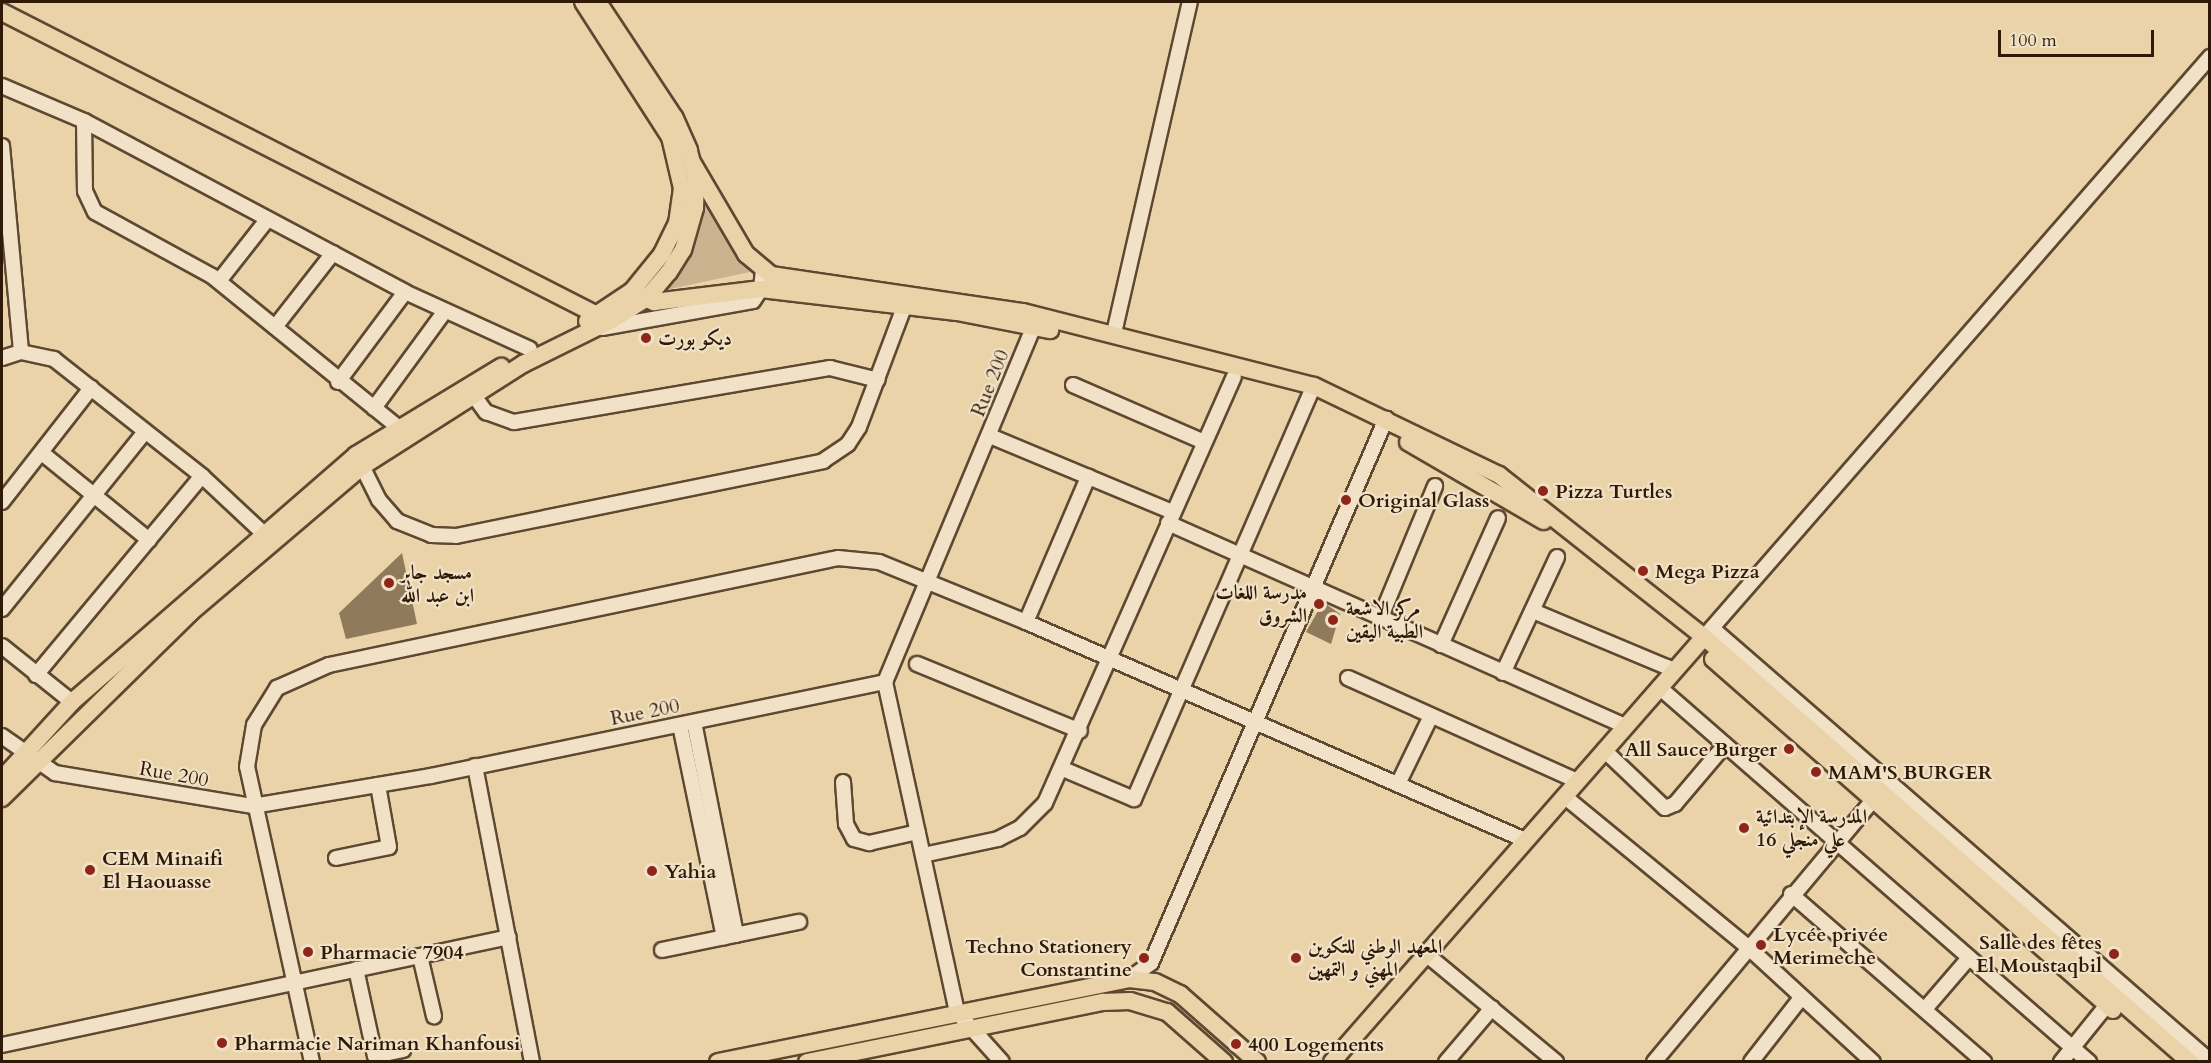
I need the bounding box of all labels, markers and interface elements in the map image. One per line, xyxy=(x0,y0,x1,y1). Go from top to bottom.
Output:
scale bar xyxy=(2001,18,2157,56)
text: 100 m xyxy=(2009,28,2057,53)
place label: ديكو بورت xyxy=(658,326,732,350)
marker: ديكو بورت xyxy=(639,331,653,345)
street label: Rue 200 xyxy=(966,346,1014,420)
place label: Pizza Turtles xyxy=(1555,479,1672,503)
marker: Pizza Turtles xyxy=(1536,484,1550,498)
place label: Original Glass xyxy=(1358,488,1489,512)
marker: Original Glass xyxy=(1339,493,1353,507)
place label: Mega Pizza xyxy=(1655,559,1760,583)
place label: مسجد جابر ابن عبد الله xyxy=(401,560,474,607)
marker: Mega Pizza xyxy=(1636,564,1650,578)
marker: مسجد جابر ابن عبد الله xyxy=(382,576,396,590)
place label: مدرسة اللغات الشروق xyxy=(1215,580,1307,627)
place label: مركز الاشعة الطبية اليقين xyxy=(1346,596,1423,643)
marker: مدرسة اللغات الشروق xyxy=(1312,597,1326,611)
marker: مركز الاشعة الطبية اليقين xyxy=(1324,611,1342,629)
street label: Rue 200 xyxy=(608,694,682,730)
place label: All Sauce Burger xyxy=(1625,737,1777,761)
marker: All Sauce Burger xyxy=(1782,742,1796,756)
street label: Rue 200 xyxy=(137,756,211,792)
place label: MAM'S BURGER xyxy=(1828,760,1992,784)
marker: MAM'S BURGER xyxy=(1809,765,1823,779)
place label: المدرسة الإبتدائية علي منجلي 16 xyxy=(1756,804,1867,851)
marker: المدرسة الإبتدائية علي منجلي 16 xyxy=(1737,821,1751,835)
place label: CEM Minaifi El Haouasse xyxy=(102,846,223,893)
place label: Yahia xyxy=(664,859,716,883)
marker: CEM Minaifi El Haouasse xyxy=(83,863,97,877)
marker: Yahia xyxy=(645,864,659,878)
place label: Lycée privée Merimeche xyxy=(1773,922,1888,969)
place label: Salle des fêtes El Moustaqbil xyxy=(1976,930,2102,977)
place label: Techno Stationery Constantine xyxy=(965,934,1132,981)
place label: المعهد الوطني للتكوين المهني و التمهين xyxy=(1308,934,1442,981)
marker: Lycée privée Merimeche xyxy=(1754,938,1768,952)
place label: Pharmacie 7904 xyxy=(320,940,464,964)
marker: Pharmacie 7904 xyxy=(301,945,315,959)
marker: Salle des fêtes El Moustaqbil xyxy=(2107,947,2121,961)
marker: Techno Stationery Constantine xyxy=(1137,951,1151,965)
marker: المعهد الوطني للتكوين المهني و التمهين xyxy=(1289,951,1303,965)
place label: Pharmacie Nariman Khanfousi xyxy=(234,1031,520,1055)
place label: 400 Logements xyxy=(1248,1032,1384,1056)
marker: Pharmacie Nariman Khanfousi xyxy=(215,1036,229,1050)
marker: 400 Logements xyxy=(1229,1037,1243,1051)

